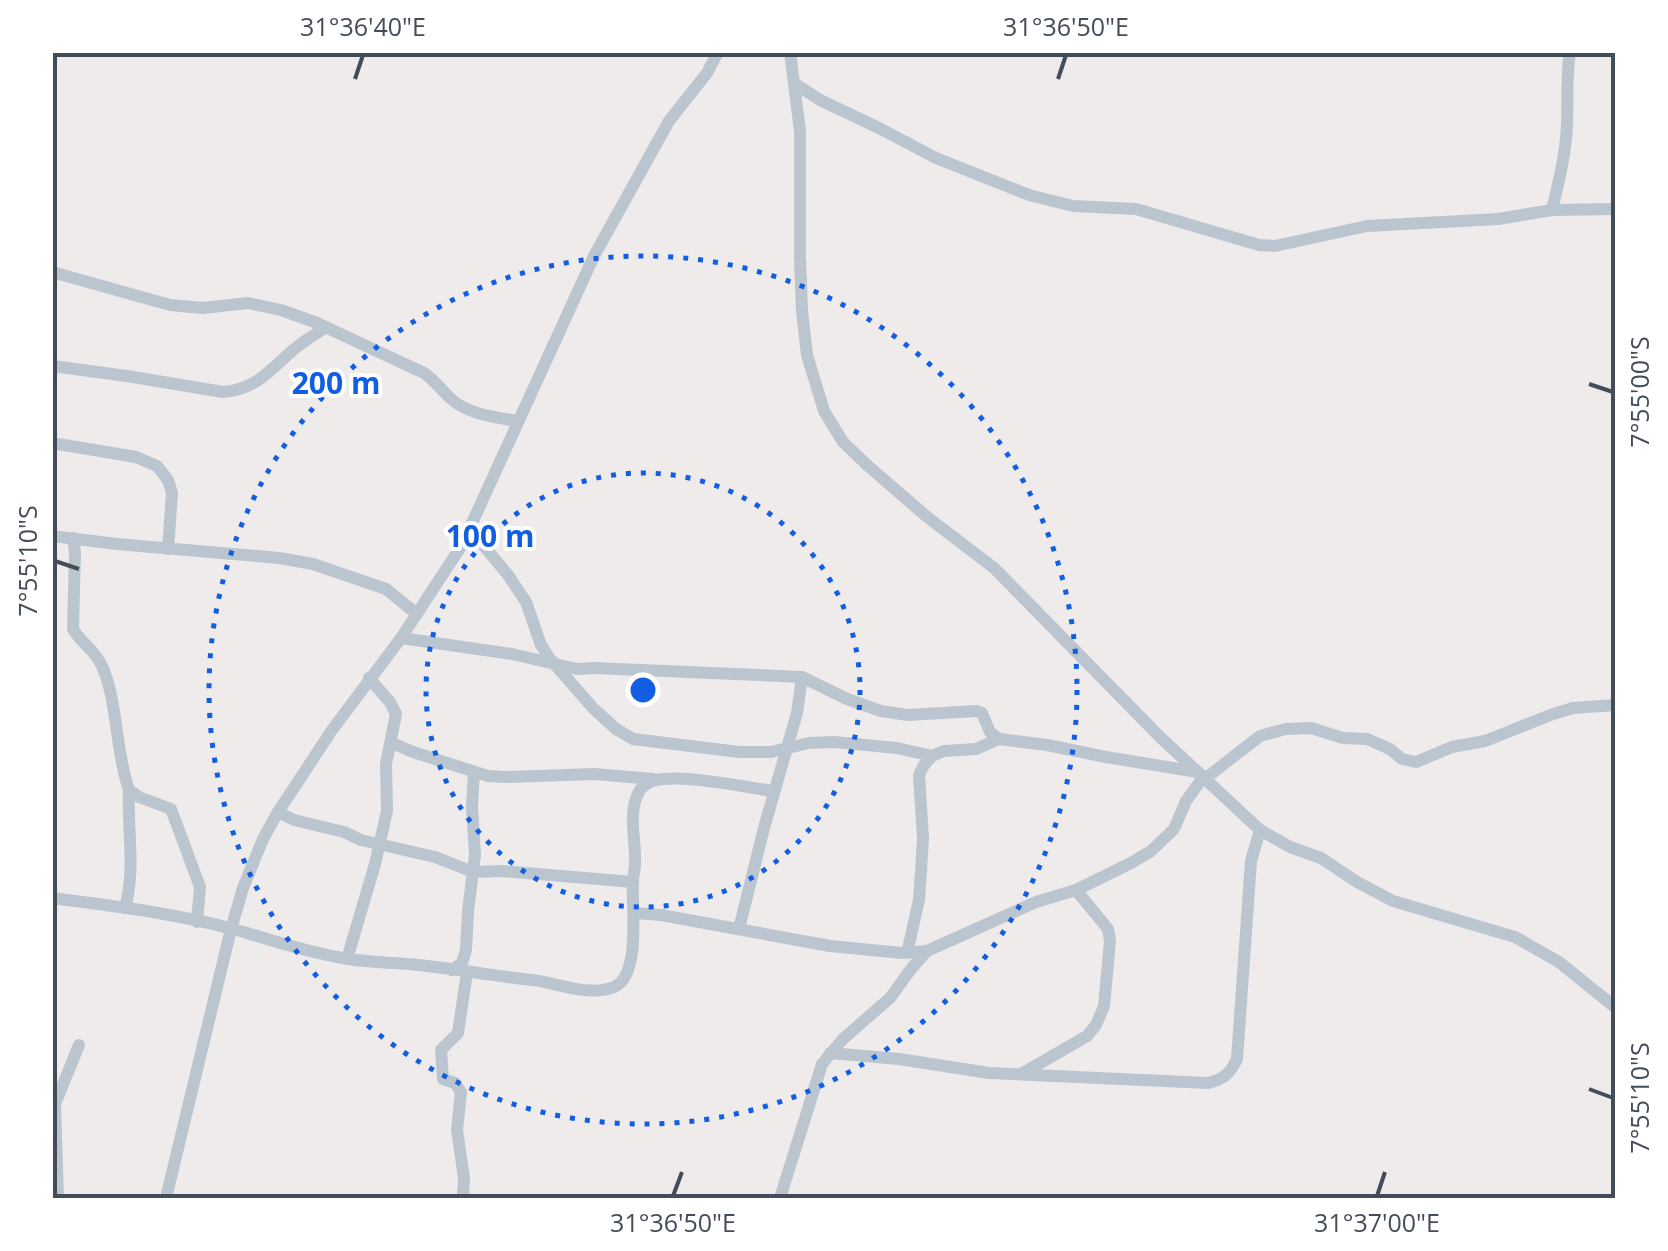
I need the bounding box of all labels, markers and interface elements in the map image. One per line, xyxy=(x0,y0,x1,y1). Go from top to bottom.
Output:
text: 31°36'40"E xyxy=(300,9,426,43)
text: 31°36'50"E xyxy=(1003,9,1129,43)
text: 7°55'00"S xyxy=(1622,336,1656,448)
text: 200 m xyxy=(292,362,380,403)
text: 7°55'10"S xyxy=(10,505,44,617)
text: 100 m xyxy=(446,515,534,556)
centre of rings xyxy=(625,672,661,708)
text: 7°55'10"S xyxy=(1622,1042,1656,1154)
text: 31°36'50"E xyxy=(610,1205,736,1239)
text: 31°37'00"E xyxy=(1314,1205,1440,1239)

